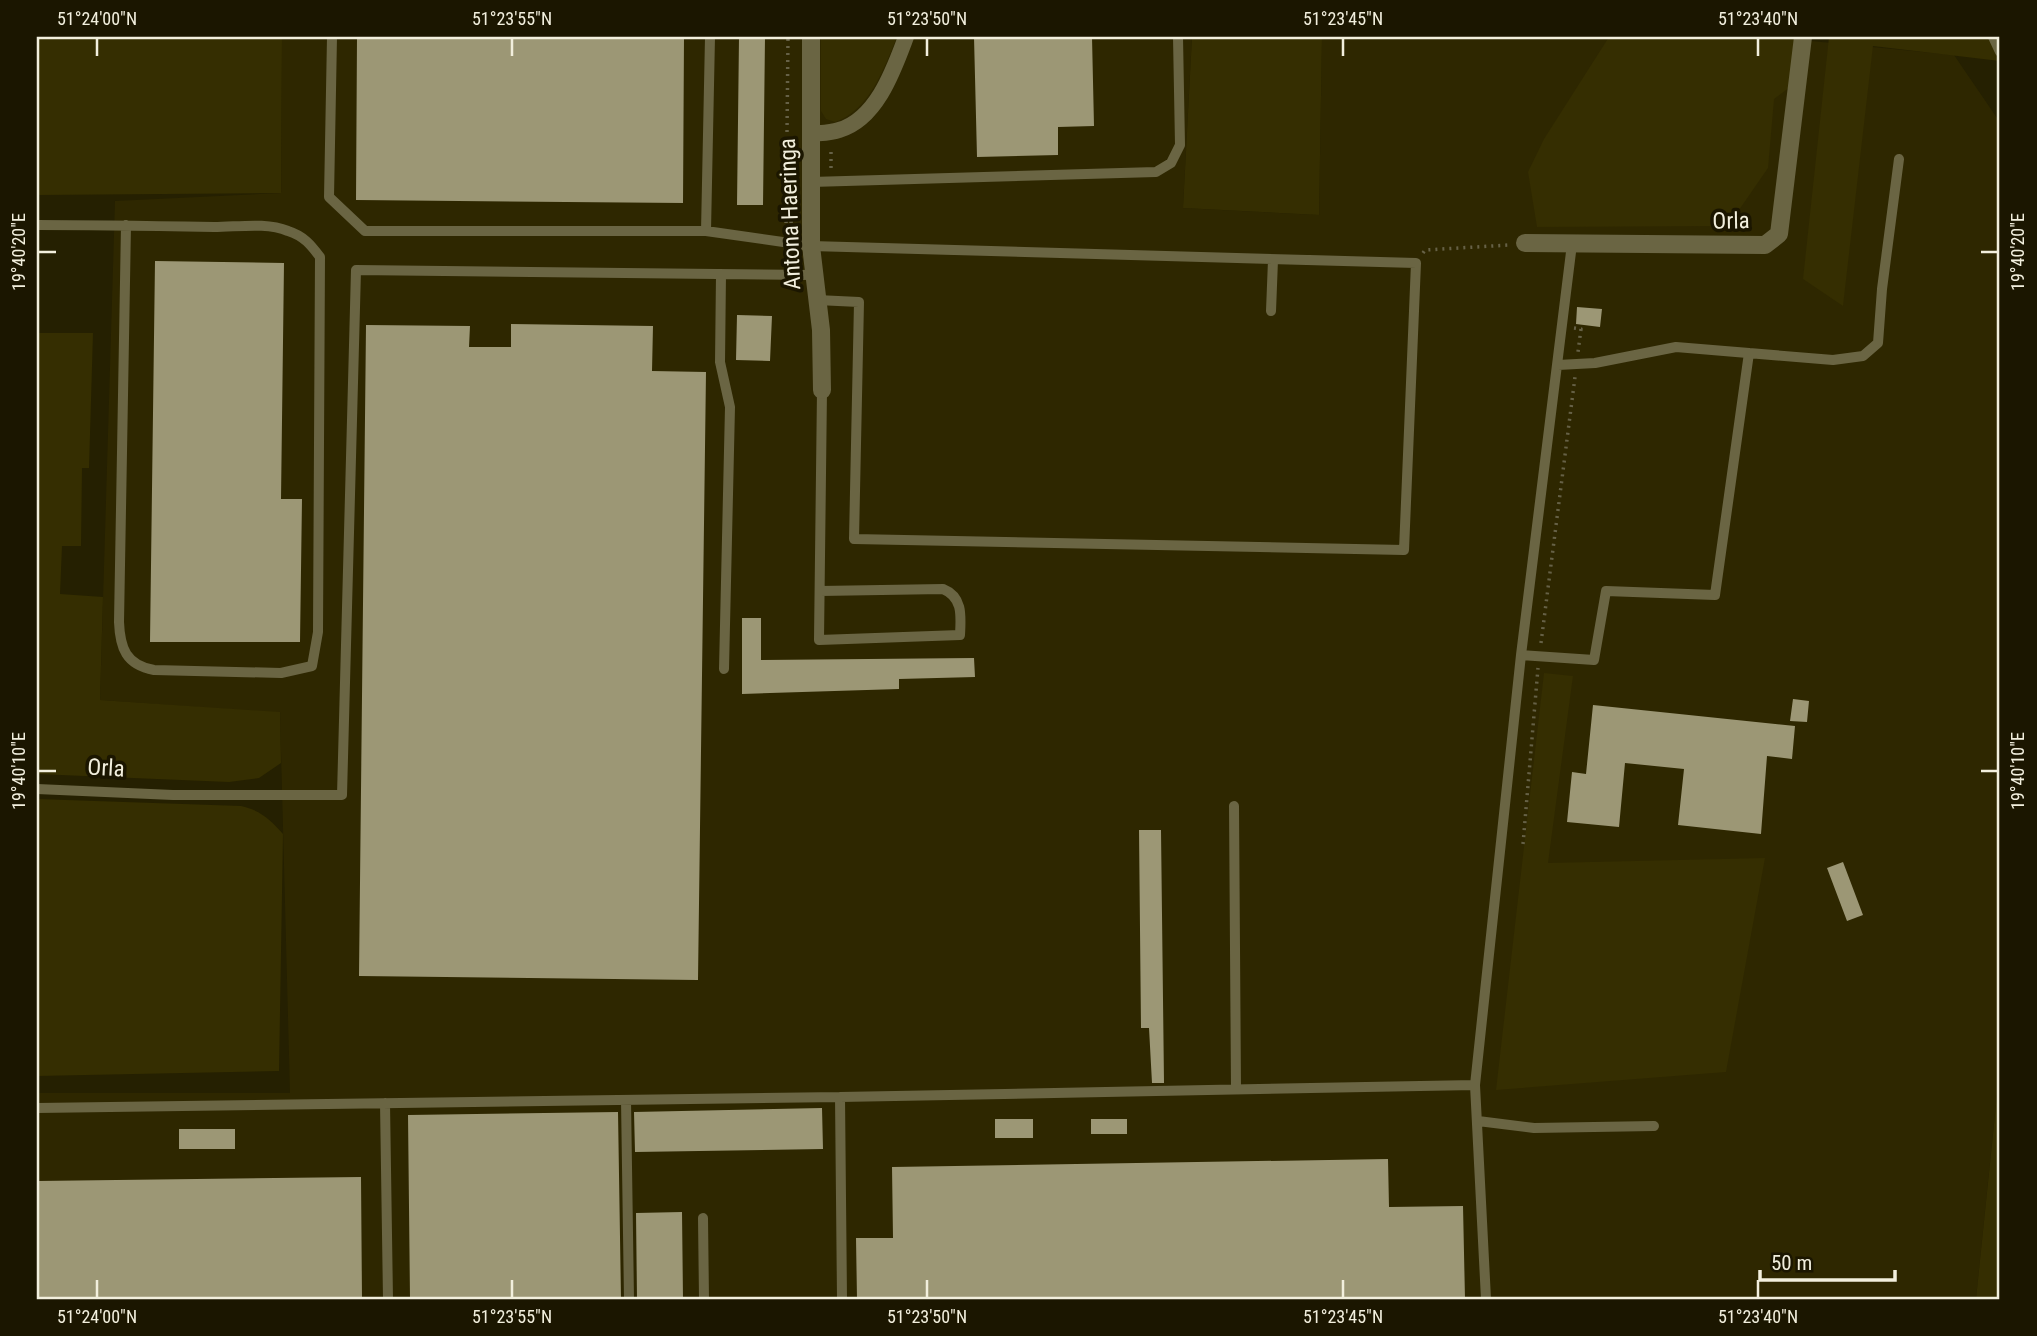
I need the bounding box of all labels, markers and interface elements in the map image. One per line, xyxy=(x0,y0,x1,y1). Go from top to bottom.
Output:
text: 51°24'00"N xyxy=(57,8,137,29)
text: 51°23'55"N xyxy=(472,8,552,29)
text: 51°23'50"N xyxy=(887,8,967,29)
text: 51°23'45"N xyxy=(1303,8,1383,29)
text: 51°23'40"N xyxy=(1718,8,1798,29)
street label: Antona Haeringa xyxy=(774,138,806,290)
street label: Orla xyxy=(1712,207,1750,235)
text: 19°40'20"E xyxy=(8,213,29,291)
text: 19°40'20"E xyxy=(2007,213,2028,291)
text: 19°40'10"E xyxy=(8,732,29,810)
text: 19°40'10"E xyxy=(2007,732,2028,810)
street label: Orla xyxy=(87,754,125,782)
scale bar xyxy=(1760,1238,1895,1282)
text: 50 m xyxy=(1771,1251,1812,1275)
text: 51°24'00"N xyxy=(57,1306,137,1327)
text: 51°23'55"N xyxy=(472,1306,552,1327)
text: 51°23'50"N xyxy=(887,1306,967,1327)
text: 51°23'45"N xyxy=(1303,1306,1383,1327)
text: 51°23'40"N xyxy=(1718,1306,1798,1327)

